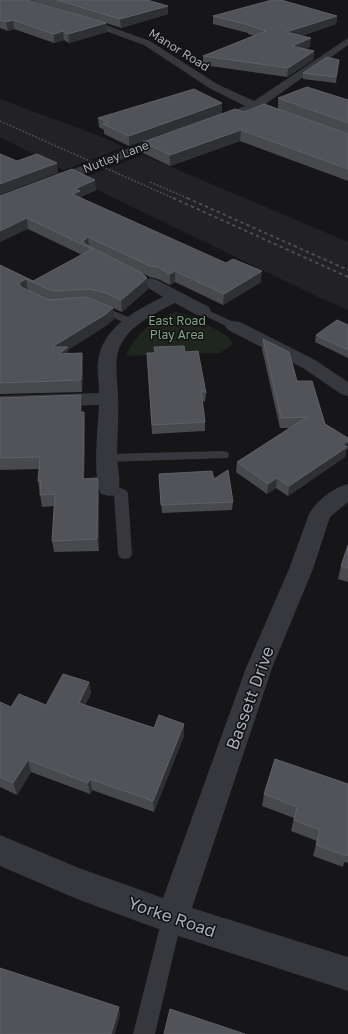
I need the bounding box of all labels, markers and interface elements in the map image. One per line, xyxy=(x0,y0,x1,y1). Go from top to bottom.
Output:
street label: Manor Road xyxy=(146,25,212,74)
street label: Nutley Lane xyxy=(81,137,151,176)
park label: East Road Play Area xyxy=(148,313,206,342)
street label: Bassett Drive xyxy=(221,643,278,752)
street label: Yorke Road xyxy=(126,892,219,941)

